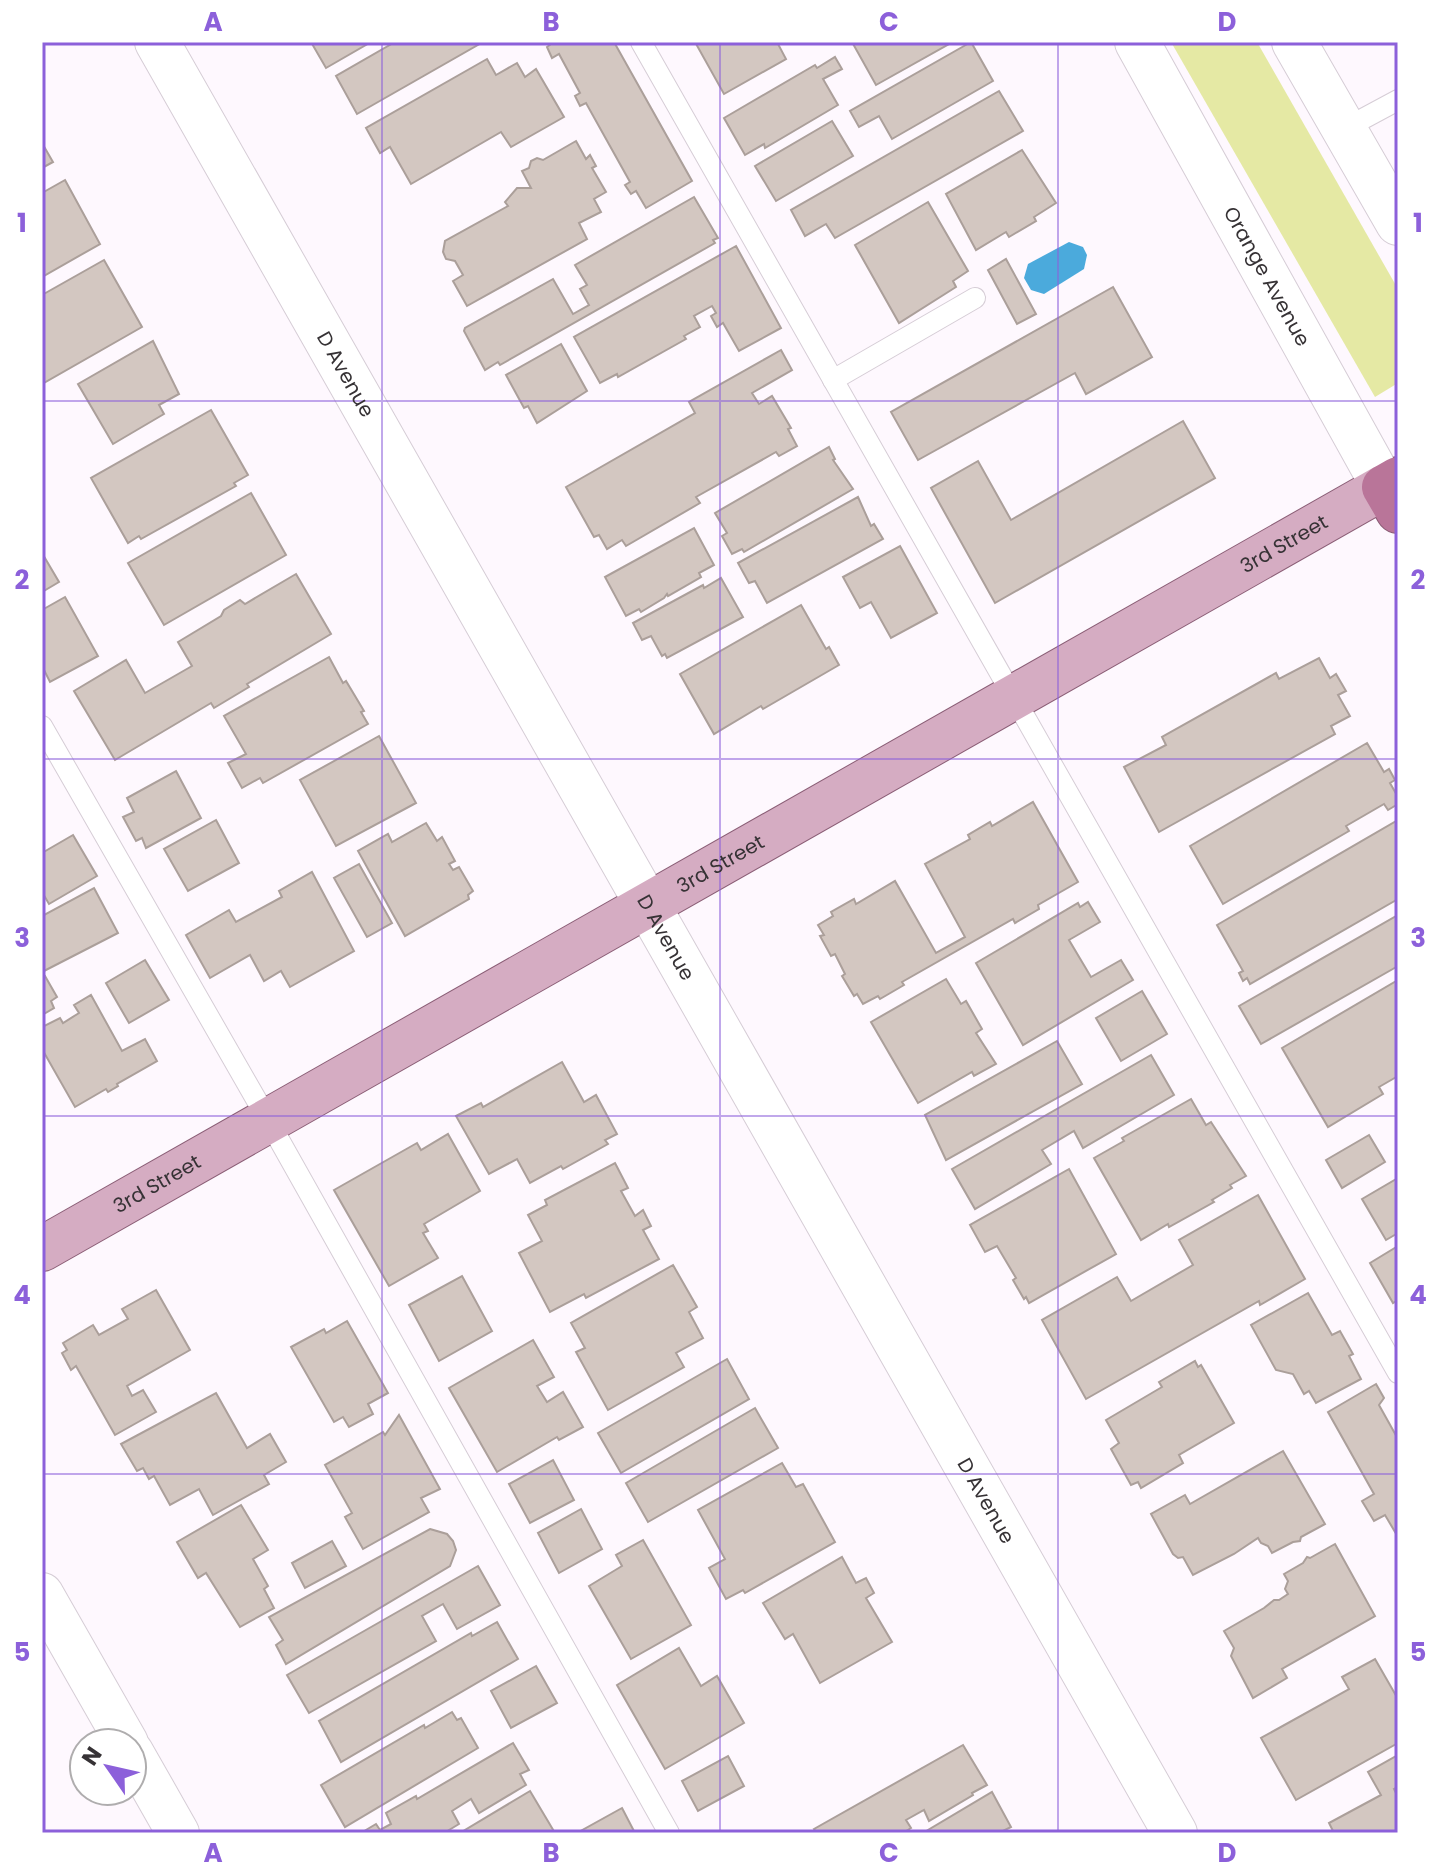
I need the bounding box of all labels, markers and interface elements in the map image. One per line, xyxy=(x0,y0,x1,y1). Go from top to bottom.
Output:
text: A xyxy=(203,4,223,40)
text: B xyxy=(542,4,560,40)
text: C xyxy=(879,4,899,40)
text: D xyxy=(1218,4,1237,40)
street label: Orange Avenue xyxy=(1217,201,1317,351)
text: 1 xyxy=(17,205,27,241)
text: 1 xyxy=(1413,205,1423,241)
street label: D Avenue xyxy=(310,326,381,422)
street label: 3rd Street xyxy=(1235,508,1333,580)
text: 2 xyxy=(15,562,30,598)
text: 2 xyxy=(1411,562,1426,598)
street label: 3rd Street xyxy=(671,828,769,900)
street label: D Avenue xyxy=(630,889,702,986)
text: 3 xyxy=(14,920,30,956)
text: 3 xyxy=(1410,920,1426,956)
street label: 3rd Street xyxy=(108,1148,206,1220)
text: 4 xyxy=(13,1277,31,1313)
text: 4 xyxy=(1409,1277,1427,1313)
street label: D Avenue xyxy=(951,1453,1022,1549)
text: 5 xyxy=(14,1634,30,1670)
text: 5 xyxy=(1410,1634,1426,1670)
north arrow xyxy=(68,1727,148,1807)
text: N xyxy=(74,1741,109,1772)
text: A xyxy=(203,1835,223,1871)
text: B xyxy=(542,1835,560,1871)
text: C xyxy=(879,1835,899,1871)
text: D xyxy=(1218,1835,1237,1871)

